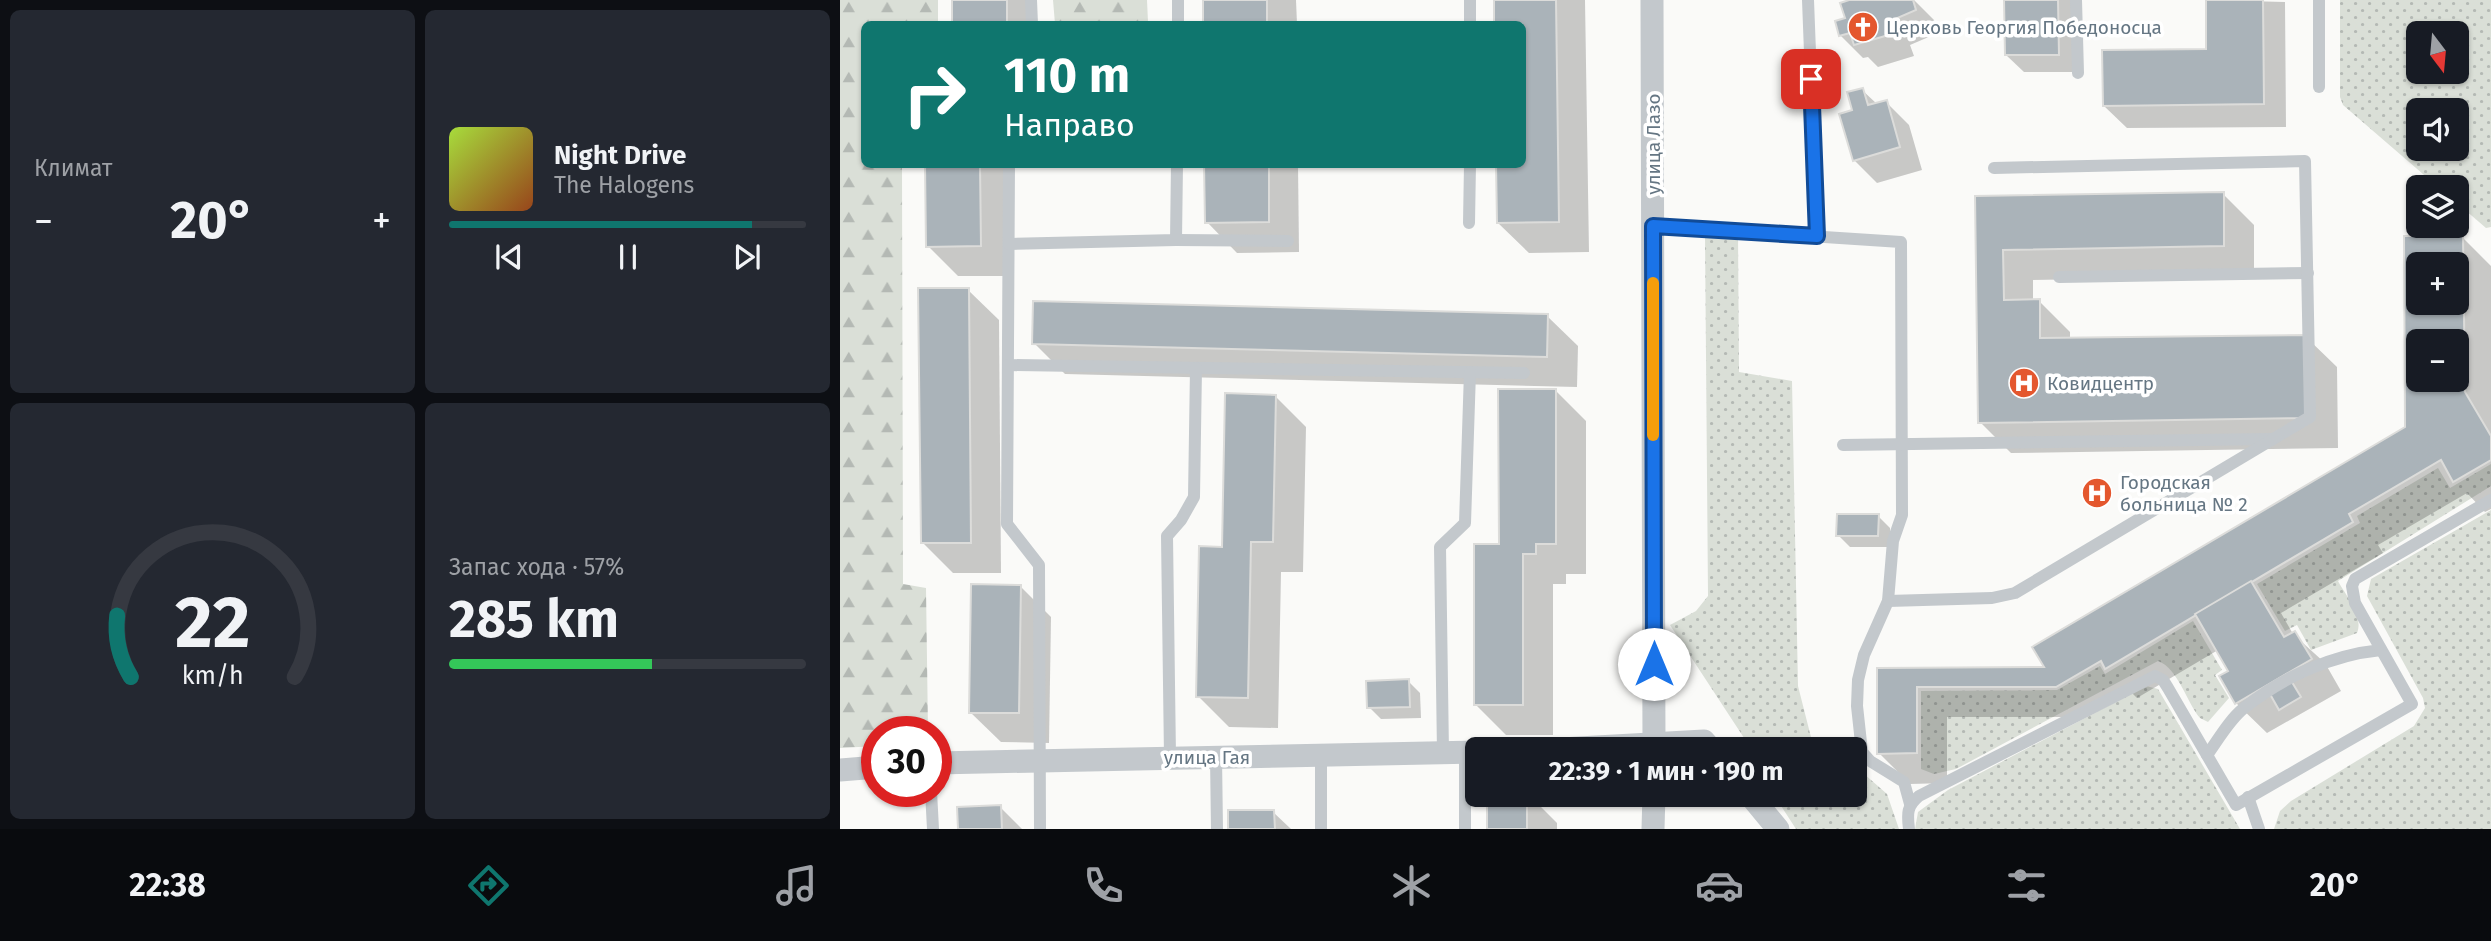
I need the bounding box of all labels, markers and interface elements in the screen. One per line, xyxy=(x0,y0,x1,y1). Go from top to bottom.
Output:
church icon: Церковь Георгия Победоносца xyxy=(1846,10,1880,44)
place label: Церковь Георгия Победоносца xyxy=(1886,16,2162,39)
north arrow xyxy=(2406,21,2469,84)
map controls xyxy=(2406,21,2469,392)
text: 110 m xyxy=(1004,46,1130,105)
icon: right xyxy=(889,49,980,140)
pin xyxy=(1781,49,1841,109)
icon: arrive xyxy=(1792,60,1830,98)
street label: улица Лазо xyxy=(1642,93,1665,195)
button: sound xyxy=(2406,98,2469,161)
text: Направо xyxy=(1004,106,1135,144)
text: Night Drive xyxy=(554,140,686,171)
text: Климат xyxy=(34,154,112,182)
text: The Halogens xyxy=(554,171,694,199)
button: layers xyxy=(2406,175,2469,238)
text: 20° xyxy=(170,189,255,252)
text: − xyxy=(34,198,53,244)
text: + xyxy=(372,198,391,244)
icon: previous xyxy=(490,238,528,276)
icon: pause xyxy=(609,238,647,276)
icon: next xyxy=(728,238,766,276)
button: + xyxy=(2406,252,2469,315)
button: − xyxy=(2406,329,2469,392)
hospital icon: Ковидцентр xyxy=(2007,366,2041,400)
place label: Ковидцентр xyxy=(2047,372,2154,395)
place label: Городская больница № 2 xyxy=(2120,471,2248,516)
hospital icon: Городская больница № 2 xyxy=(2080,476,2114,510)
text: Запас хода · 57% xyxy=(449,553,624,581)
text: 22 xyxy=(175,579,250,666)
text: 285 km xyxy=(449,588,619,651)
position arrow xyxy=(1617,627,1691,701)
text: km/h xyxy=(182,661,243,691)
speed limit sign: 30 xyxy=(861,716,952,807)
street label: улица Гая xyxy=(1164,746,1250,769)
text: 22:39 · 1 мин · 190 m xyxy=(1549,756,1783,787)
icon: directions xyxy=(464,861,513,910)
icon: music xyxy=(772,861,821,910)
icon: phone xyxy=(1079,861,1128,910)
icon: climate xyxy=(1387,861,1436,910)
icon: car xyxy=(1695,861,1744,910)
icon: filters xyxy=(2002,861,2051,910)
text: 22:38 xyxy=(129,866,206,904)
text: 20° xyxy=(2310,866,2362,904)

